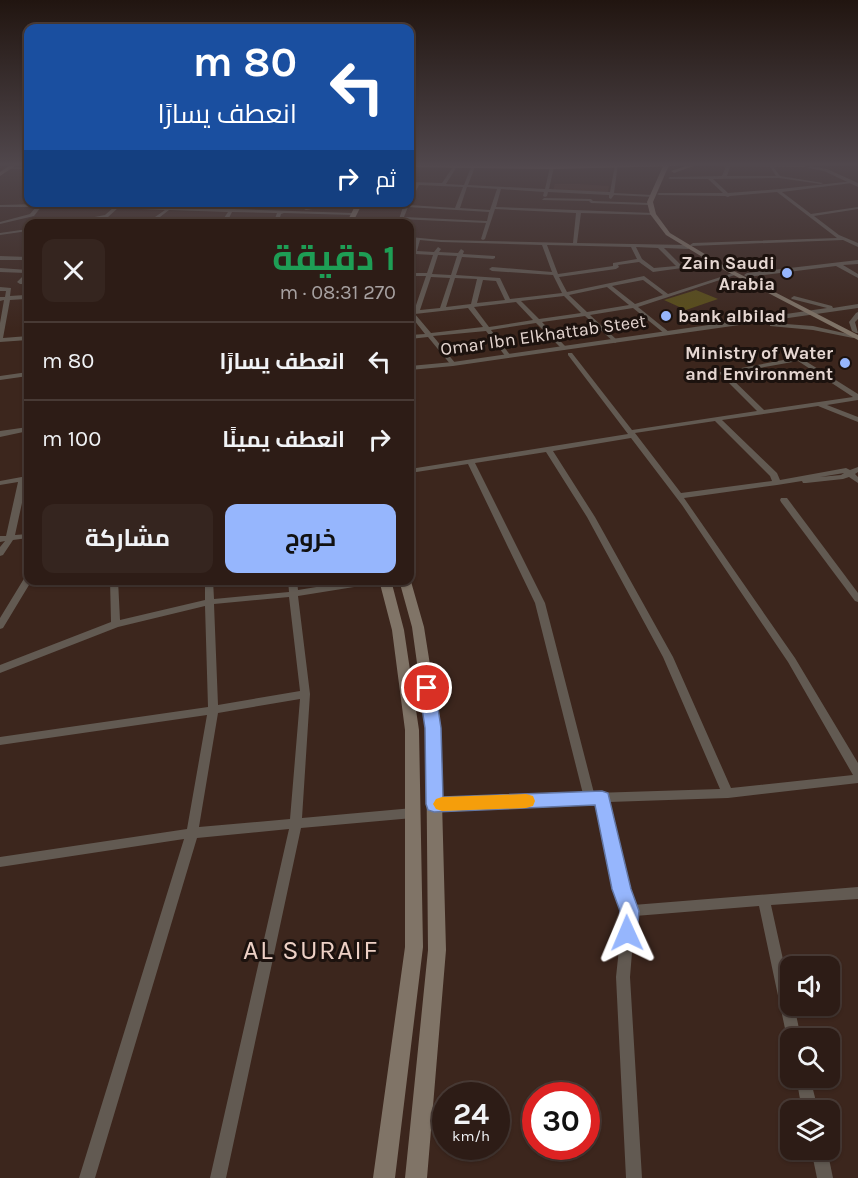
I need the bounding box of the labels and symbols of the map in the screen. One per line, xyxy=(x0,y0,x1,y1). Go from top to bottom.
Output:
place label: Zain Saudi Arabia xyxy=(681,252,775,295)
marker: Zain Saudi Arabia xyxy=(780,266,794,280)
place label: bank albilad xyxy=(678,305,786,327)
marker: bank albilad xyxy=(659,309,673,323)
street label: Omar Ibn Elkhattab Steet xyxy=(439,310,647,360)
place label: Ministry of Water and Environment xyxy=(685,342,833,385)
marker: Ministry of Water and Environment xyxy=(838,356,852,370)
pin xyxy=(401,662,452,713)
position arrow xyxy=(595,901,659,965)
district label: AL SURAIF xyxy=(243,934,379,966)
speed limit sign: 30 xyxy=(522,1082,600,1160)

